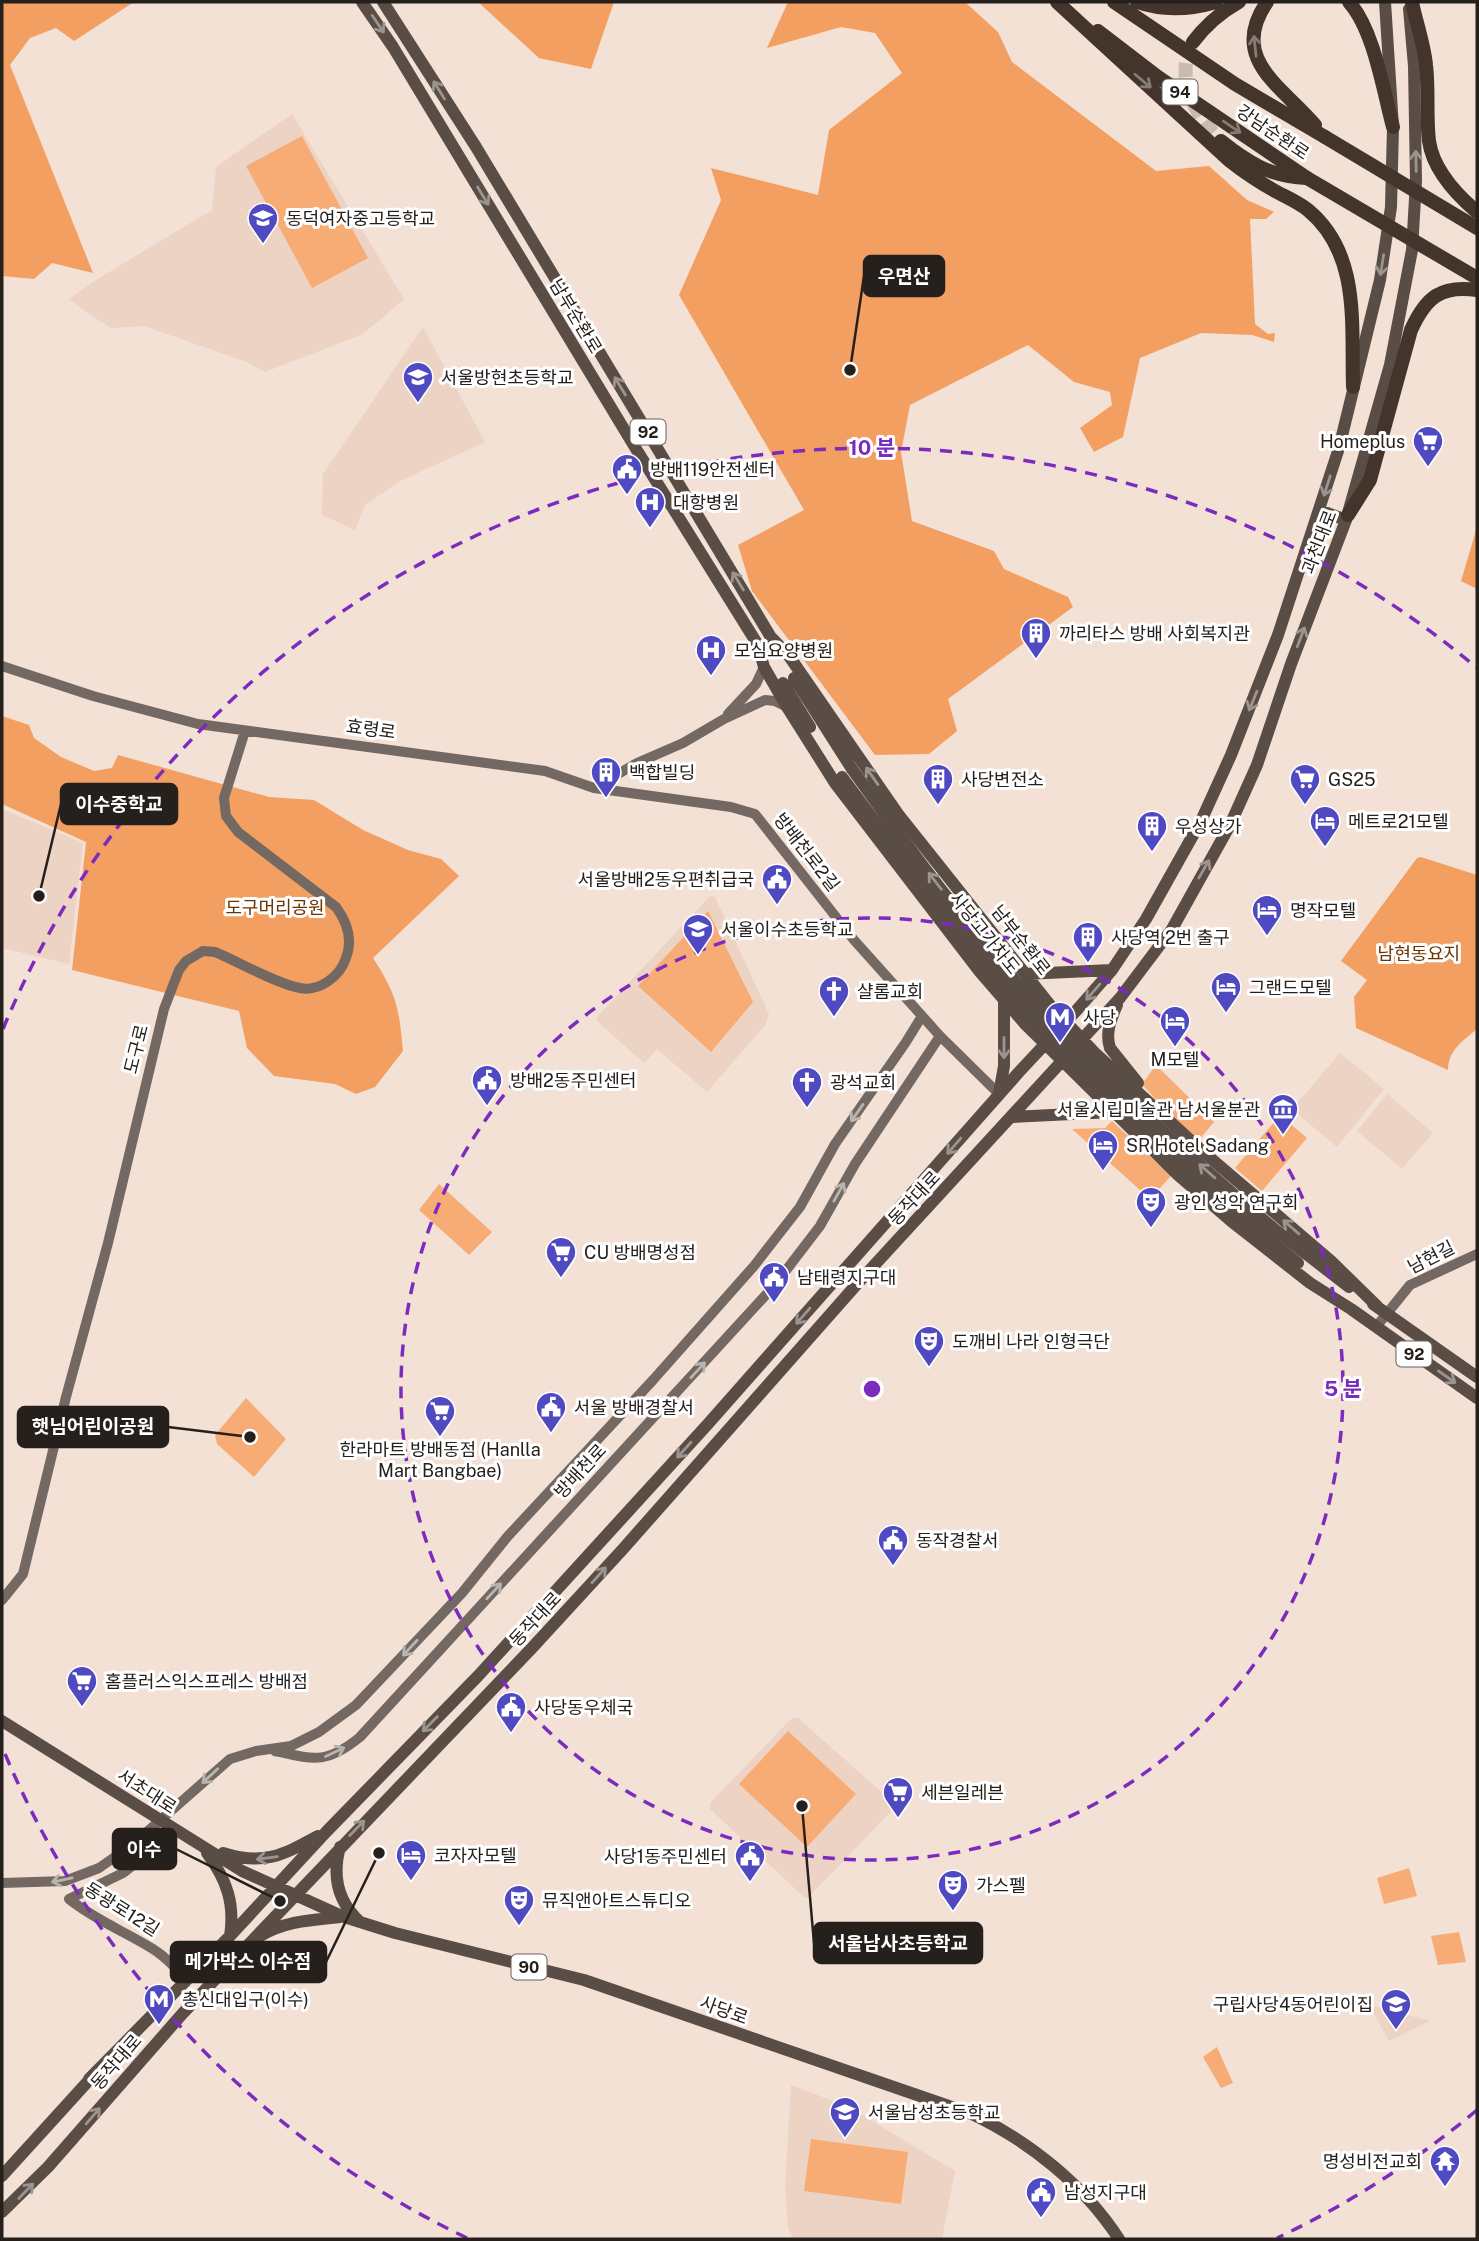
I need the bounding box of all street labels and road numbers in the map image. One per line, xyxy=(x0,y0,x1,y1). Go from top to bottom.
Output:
road number: 94 xyxy=(1162,80,1198,104)
street label: 강남순환로 xyxy=(1233,100,1313,164)
street label: 남부순환로 xyxy=(546,275,606,357)
road number: 92 xyxy=(630,420,666,444)
street label: 과천대로 xyxy=(1297,507,1341,577)
street label: 효령로 xyxy=(345,715,397,743)
street label: 방배천로2길 xyxy=(770,809,844,895)
street label: 사당고가차도 xyxy=(946,888,1024,978)
street label: 남부순환로 xyxy=(987,901,1055,979)
street label: 도구로 xyxy=(120,1022,152,1076)
street label: 동작대로 xyxy=(884,1167,944,1229)
street label: 남현길 xyxy=(1404,1236,1458,1278)
road number: 92 xyxy=(1396,1342,1432,1366)
street label: 방배천로 xyxy=(550,1440,610,1502)
street label: 동작대로 xyxy=(505,1588,565,1650)
street label: 서초대로 xyxy=(114,1764,180,1818)
street label: 동광로12길 xyxy=(81,1878,163,1940)
road number: 90 xyxy=(512,1954,546,1980)
street label: 사당로 xyxy=(697,1992,751,2028)
street label: 동작대로 xyxy=(86,2030,146,2094)

